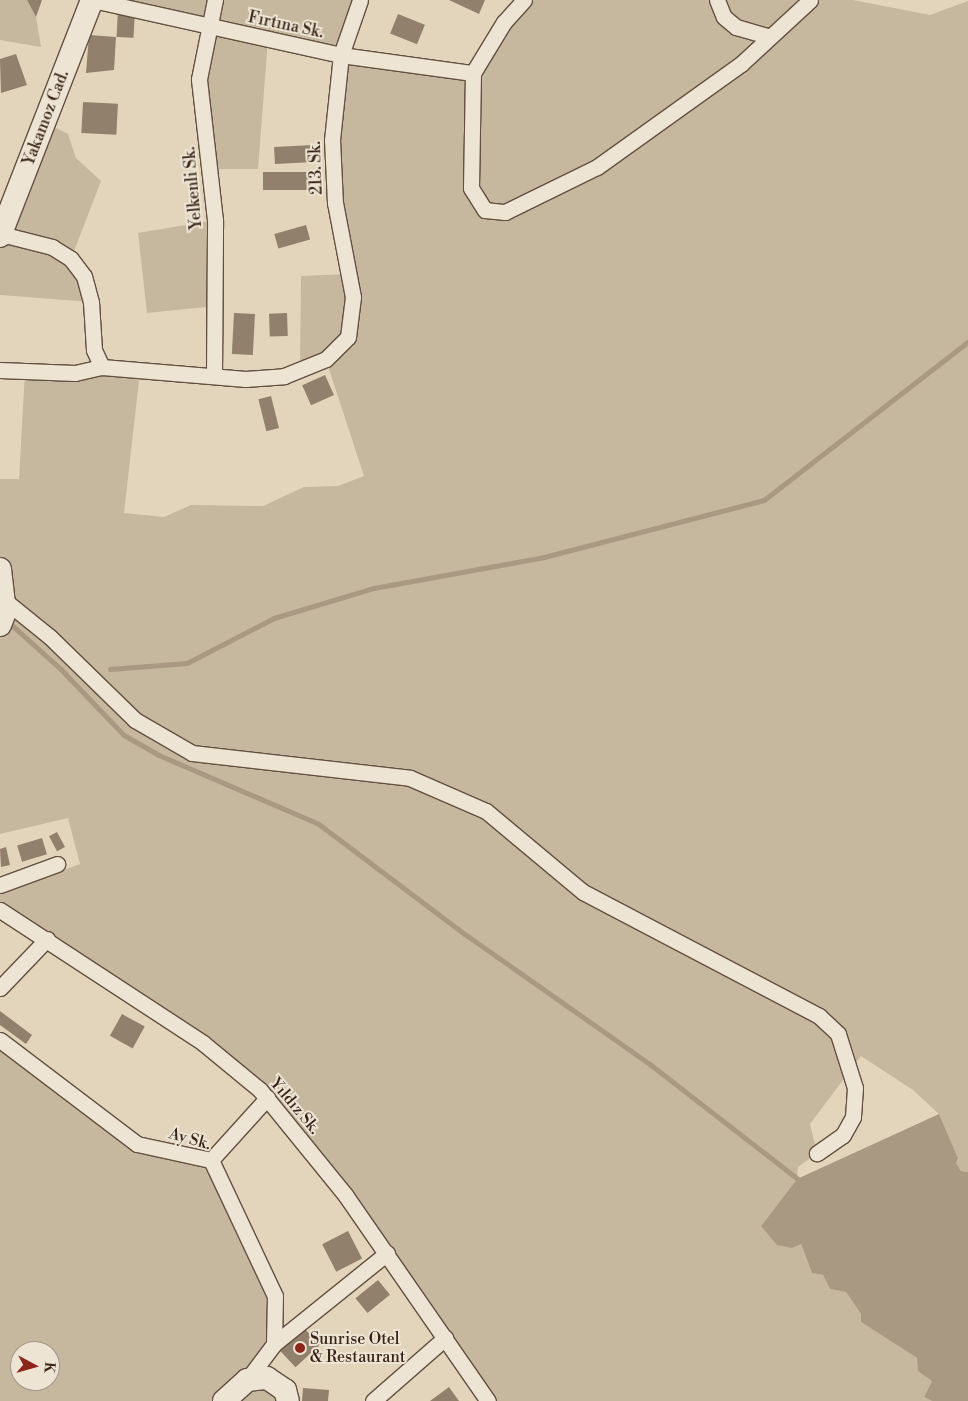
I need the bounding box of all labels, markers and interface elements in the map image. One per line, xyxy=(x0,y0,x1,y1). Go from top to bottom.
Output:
street label: Fırtına Sk. xyxy=(246,8,326,42)
street label: Yakamoz Cad. xyxy=(19,68,73,168)
street label: 213. Sk. xyxy=(305,141,327,195)
street label: Yelkenli Sk. xyxy=(180,146,206,230)
street label: Yıldız Sk. xyxy=(266,1074,324,1138)
street label: Ay Sk. xyxy=(167,1124,213,1154)
place label: Sunrise Otel & Restaurant xyxy=(310,1329,406,1367)
north arrow xyxy=(10,1341,60,1391)
marker: Sunrise Otel & Restaurant xyxy=(294,1342,306,1354)
text: K xyxy=(39,1361,58,1374)

